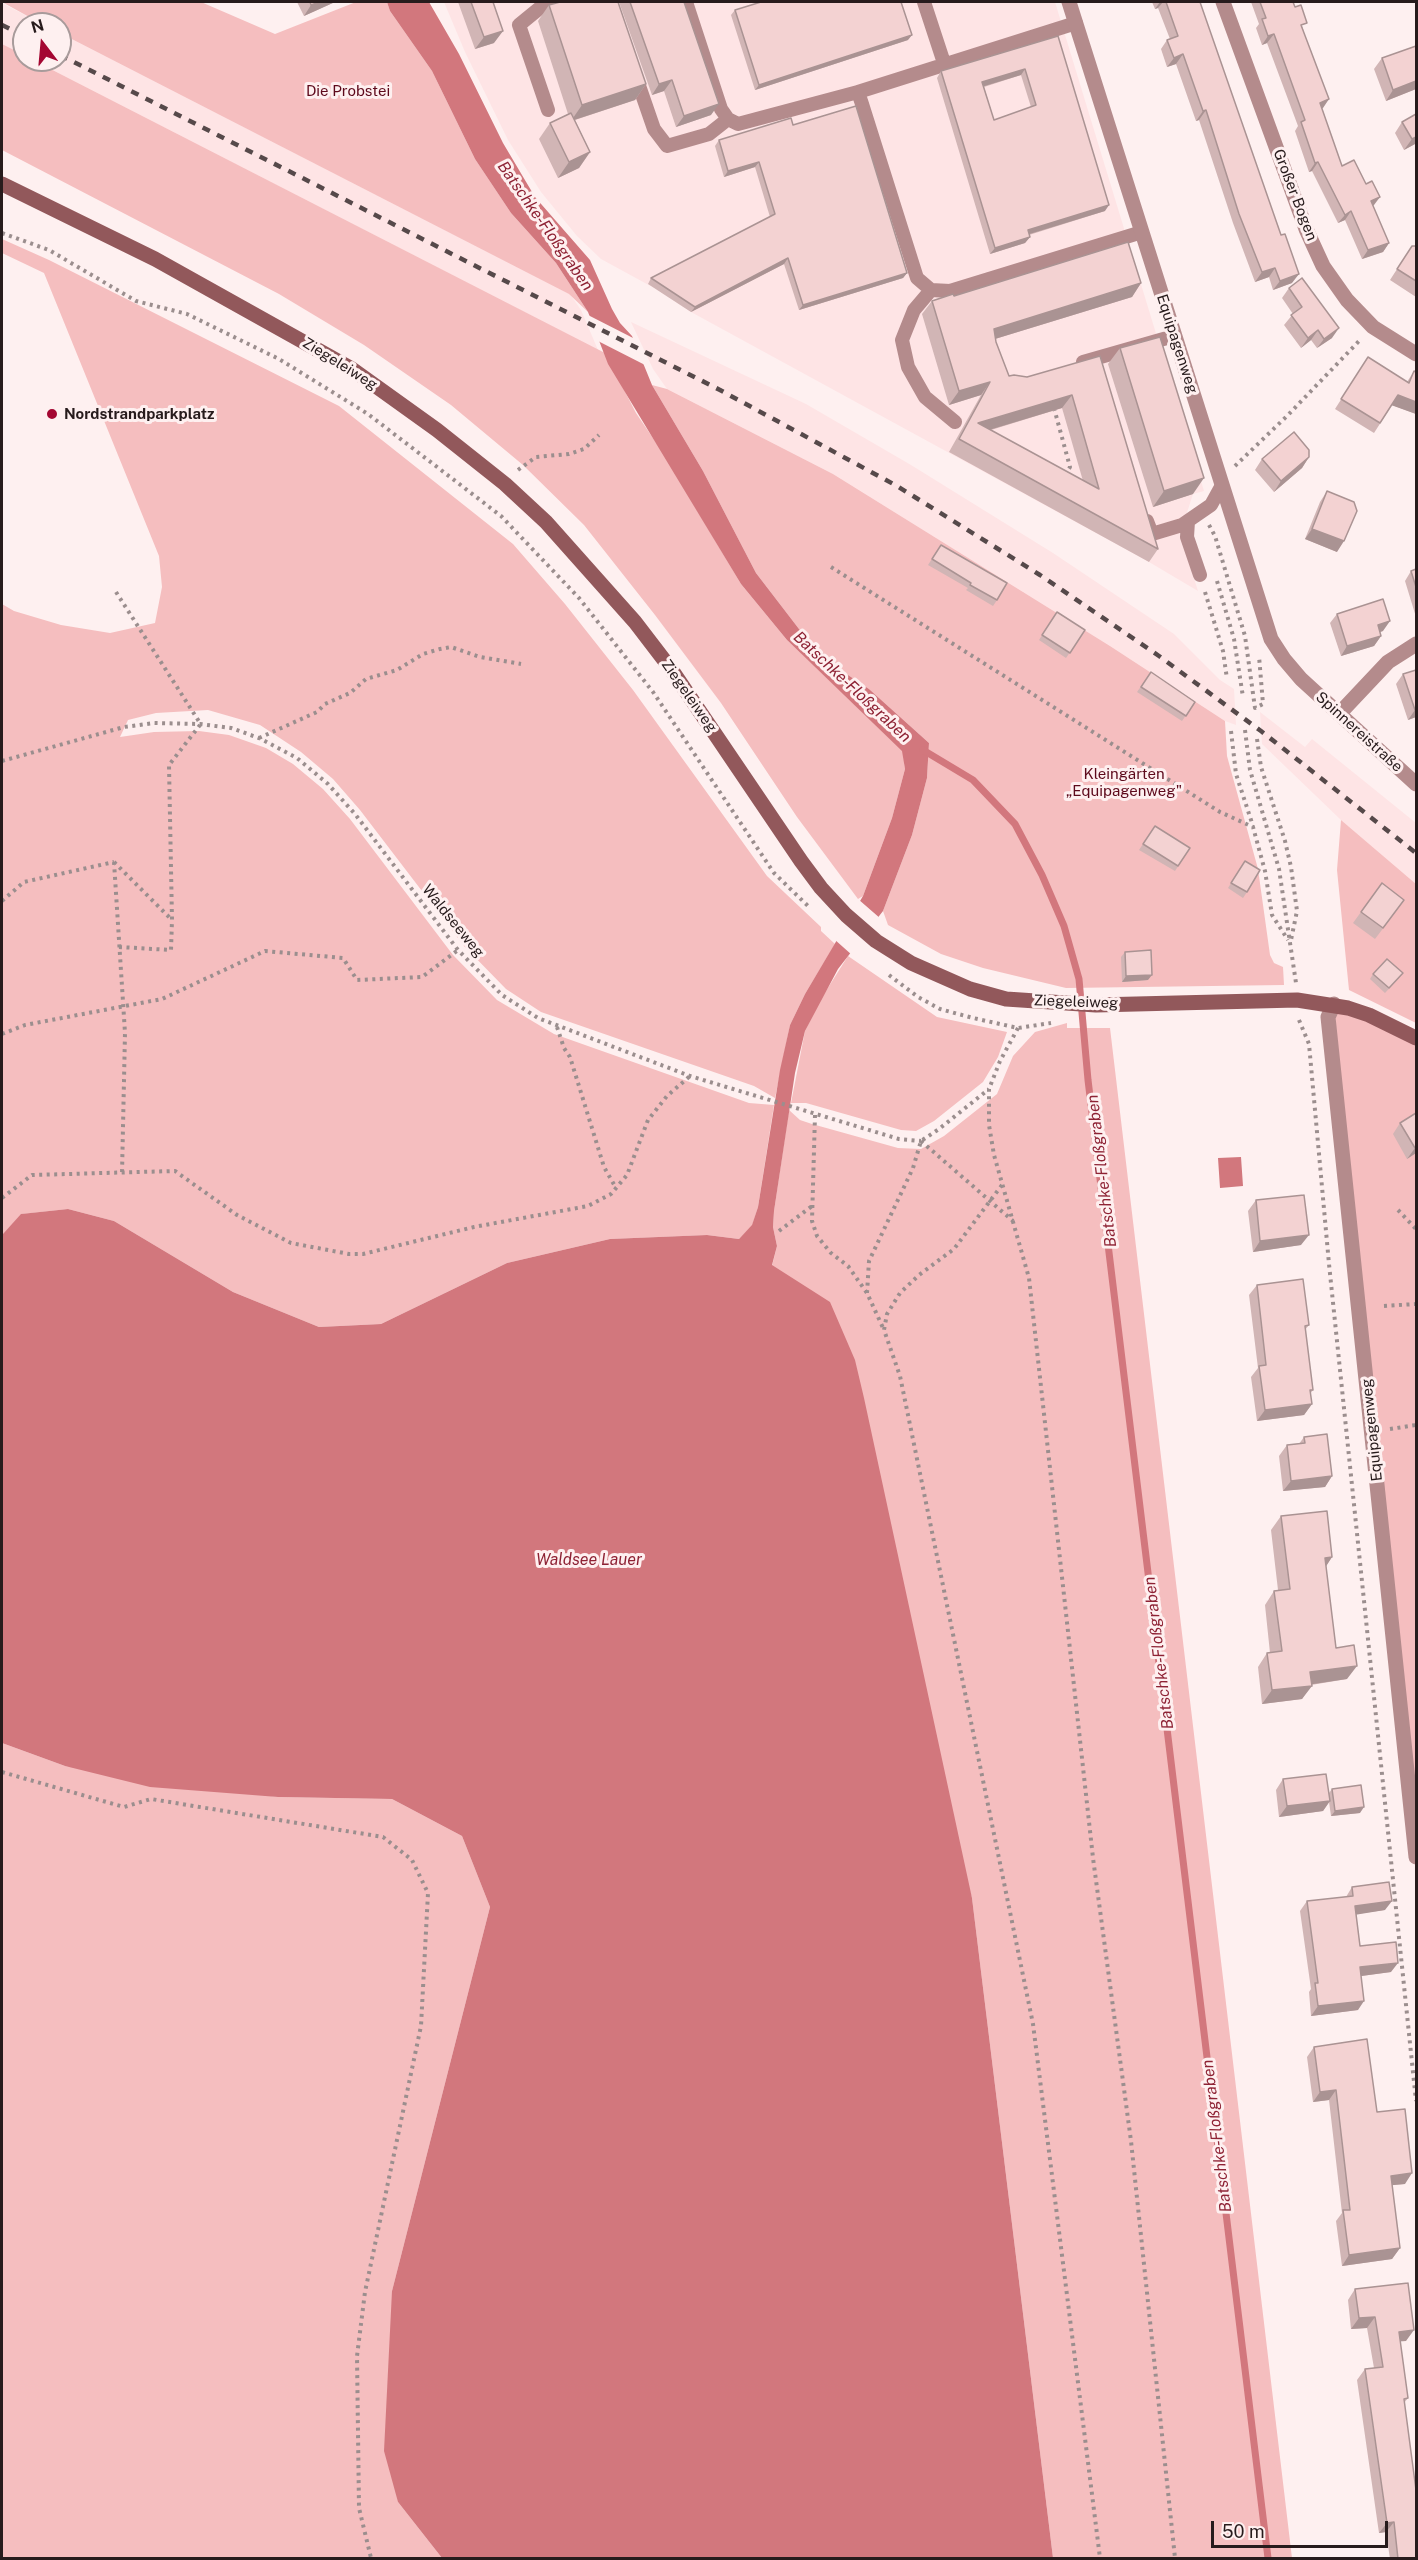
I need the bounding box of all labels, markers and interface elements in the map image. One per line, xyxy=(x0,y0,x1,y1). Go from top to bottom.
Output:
north arrow xyxy=(12,12,72,72)
text: N xyxy=(29,15,46,37)
park label: Die Probstei xyxy=(306,82,390,100)
street label: Großer Bogen xyxy=(1269,147,1321,243)
water label: Batschke‐Floßgraben xyxy=(493,158,597,294)
street label: Equipagenweg xyxy=(1152,292,1202,396)
street label: Ziegeleiweg xyxy=(299,334,381,394)
place label: Nordstrandparkplatz xyxy=(64,405,214,423)
marker: Nordstrandparkplatz xyxy=(45,407,59,421)
water label: Batschke‐Floßgraben xyxy=(789,628,915,746)
street label: Ziegeleiweg xyxy=(657,656,721,736)
street label: Spinnereistraße xyxy=(1312,688,1406,776)
park label: Kleingärten „Equipagenweg" xyxy=(1066,765,1182,800)
street label: Waldseeweg xyxy=(418,881,488,961)
street label: Ziegeleiweg xyxy=(1033,992,1119,1012)
water label: Batschke‐Floßgraben xyxy=(1083,1094,1121,1248)
street label: Equipagenweg xyxy=(1358,1378,1386,1482)
water label: Waldsee Lauer xyxy=(536,1550,642,1570)
water label: Batschke‐Floßgraben xyxy=(1140,1576,1178,1730)
water label: Batschke‐Floßgraben xyxy=(1198,2059,1236,2213)
scale bar xyxy=(1214,2509,1391,2547)
text: 50 m xyxy=(1222,2521,1265,2542)

